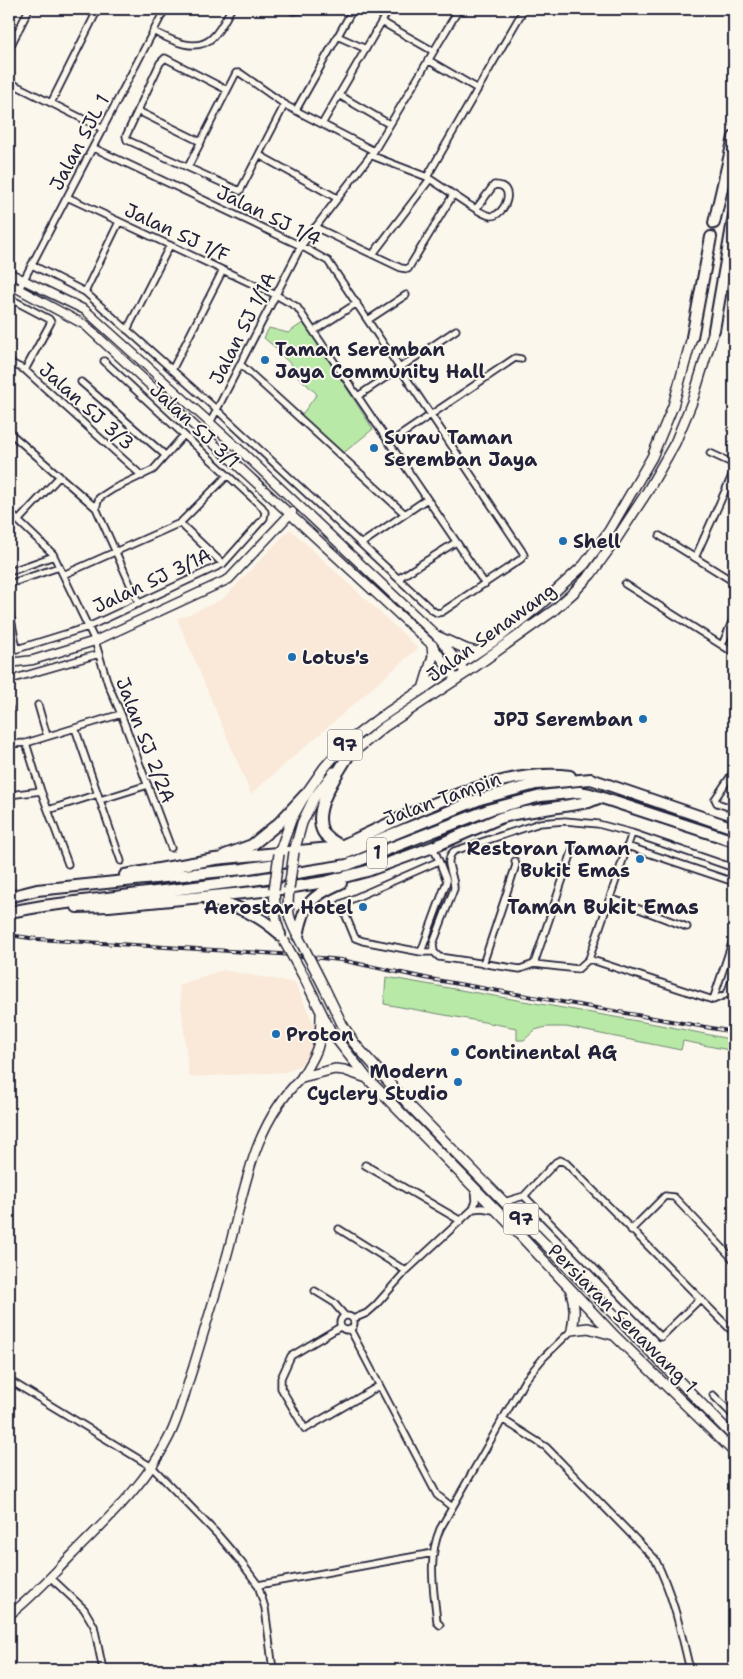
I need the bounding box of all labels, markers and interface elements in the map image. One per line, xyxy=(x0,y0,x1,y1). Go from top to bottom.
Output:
street label: Jalan SJL 1 xyxy=(44,90,115,195)
street label: Jalan SJ 1/4 xyxy=(212,179,325,252)
street label: Jalan SJ 1/F xyxy=(120,197,233,268)
street label: Jalan SJ 1/1A xyxy=(204,268,281,388)
place label: Taman Seremban Jaya Community Hall xyxy=(275,337,486,384)
marker: Taman Seremban Jaya Community Hall xyxy=(259,354,271,366)
street label: Jalan SJ 3/3 xyxy=(34,357,140,456)
street label: Jalan SJ 3/1 xyxy=(144,377,245,474)
place label: Surau Taman Seremban Jaya xyxy=(384,425,537,472)
marker: Surau Taman Seremban Jaya xyxy=(368,442,380,454)
place label: Shell xyxy=(573,529,621,554)
marker: Shell xyxy=(557,535,569,547)
street label: Jalan SJ 3/1A xyxy=(89,542,216,619)
street label: Jalan Senawang xyxy=(422,577,561,688)
place label: Lotus's xyxy=(302,645,369,670)
marker: Lotus's xyxy=(286,651,298,663)
street label: Jalan SJ 2/2A xyxy=(110,674,181,807)
place label: JPJ Seremban xyxy=(494,707,633,732)
marker: JPJ Seremban xyxy=(637,713,649,725)
road number: 97 xyxy=(328,730,362,760)
street label: Jalan Tampin xyxy=(380,766,504,831)
place label: Restoran Taman Bukit Emas xyxy=(467,836,630,883)
road number: 1 xyxy=(367,838,387,868)
marker: Restoran Taman Bukit Emas xyxy=(634,853,646,865)
district label: Taman Bukit Emas xyxy=(507,894,699,920)
place label: Aerostar Hotel xyxy=(204,895,353,920)
marker: Aerostar Hotel xyxy=(357,901,369,913)
place label: Proton xyxy=(286,1022,354,1047)
marker: Proton xyxy=(270,1028,282,1040)
place label: Continental AG xyxy=(465,1040,617,1065)
marker: Continental AG xyxy=(449,1046,461,1058)
place label: Modern Cyclery Studio xyxy=(307,1059,448,1106)
marker: Modern Cyclery Studio xyxy=(452,1076,464,1088)
road number: 97 xyxy=(504,1204,538,1234)
street label: Persiaran Senawang 1 xyxy=(543,1238,703,1398)

